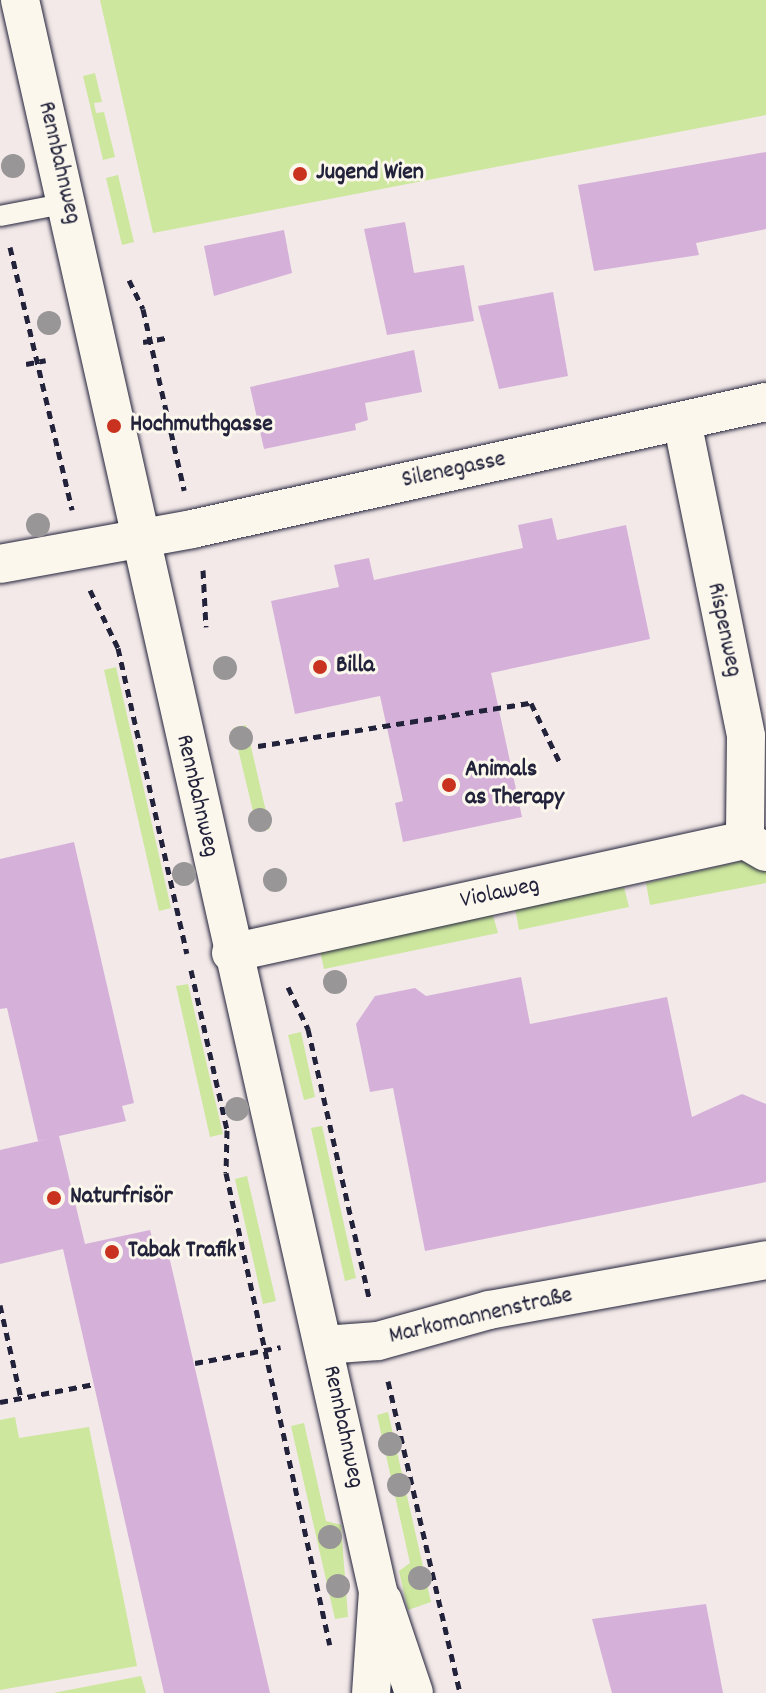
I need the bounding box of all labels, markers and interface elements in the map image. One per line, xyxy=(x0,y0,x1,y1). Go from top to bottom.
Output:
street label: Rennbahnweg xyxy=(30,99,86,227)
place label: Jugend Wien xyxy=(316,160,424,188)
marker: Jugend Wien xyxy=(291,165,309,183)
place label: Hochmuthgasse xyxy=(130,412,273,440)
marker: Hochmuthgasse xyxy=(105,417,123,435)
street label: Silenegasse xyxy=(399,446,509,496)
street label: Rispenweg xyxy=(699,580,747,680)
place label: Billa xyxy=(336,653,374,681)
marker: Billa xyxy=(311,658,329,676)
street label: Rennbahnweg xyxy=(168,732,224,860)
place label: Animals as Therapy xyxy=(465,757,564,813)
marker: Animals as Therapy xyxy=(440,776,458,794)
street label: Violaweg xyxy=(458,872,542,916)
place label: Naturfrisör xyxy=(70,1184,173,1212)
marker: Naturfrisör xyxy=(45,1189,63,1207)
place label: Tabak Trafik xyxy=(128,1238,237,1266)
marker: Tabak Trafik xyxy=(103,1243,121,1261)
street label: Markomannenstraße xyxy=(386,1282,576,1352)
street label: Rennbahnweg xyxy=(315,1363,369,1491)

